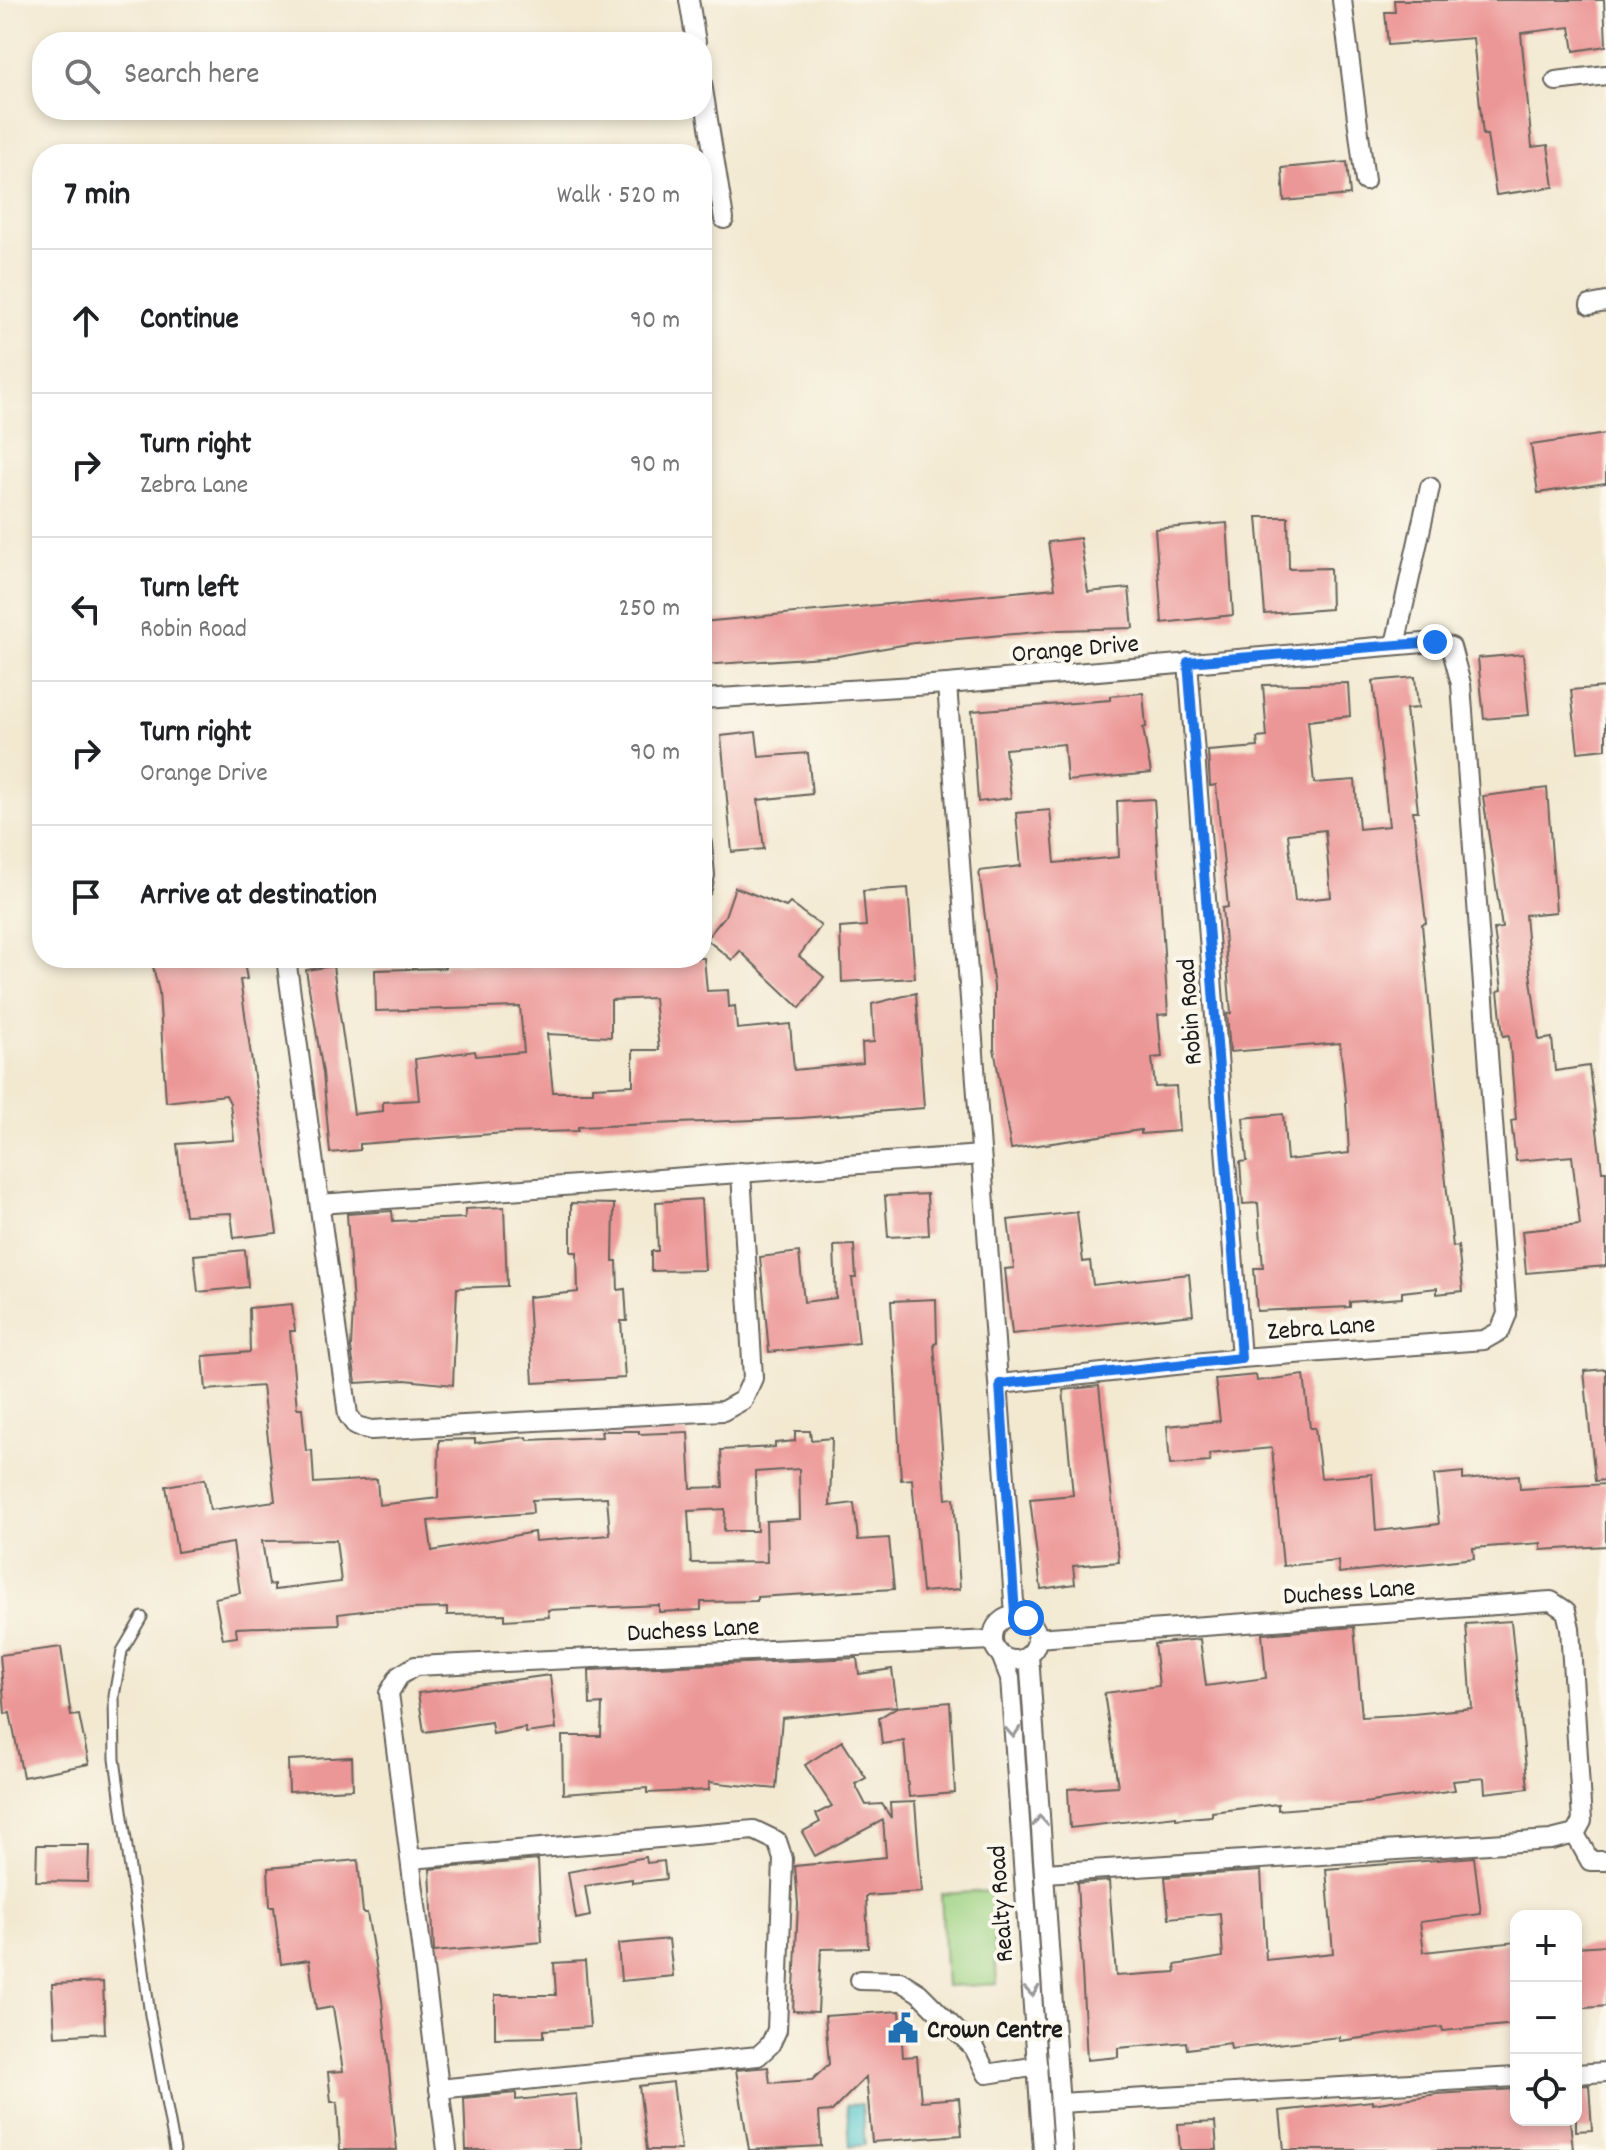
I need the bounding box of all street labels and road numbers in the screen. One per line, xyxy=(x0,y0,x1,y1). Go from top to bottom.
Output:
street label: Orange Drive xyxy=(1010,626,1141,674)
street label: Robin Road xyxy=(1169,957,1214,1066)
street label: Zebra Lane xyxy=(1266,1307,1377,1352)
street label: Duchess Lane xyxy=(1282,1570,1417,1617)
street label: Duchess Lane xyxy=(626,1610,760,1653)
street label: Realty Road xyxy=(980,1844,1025,1963)

